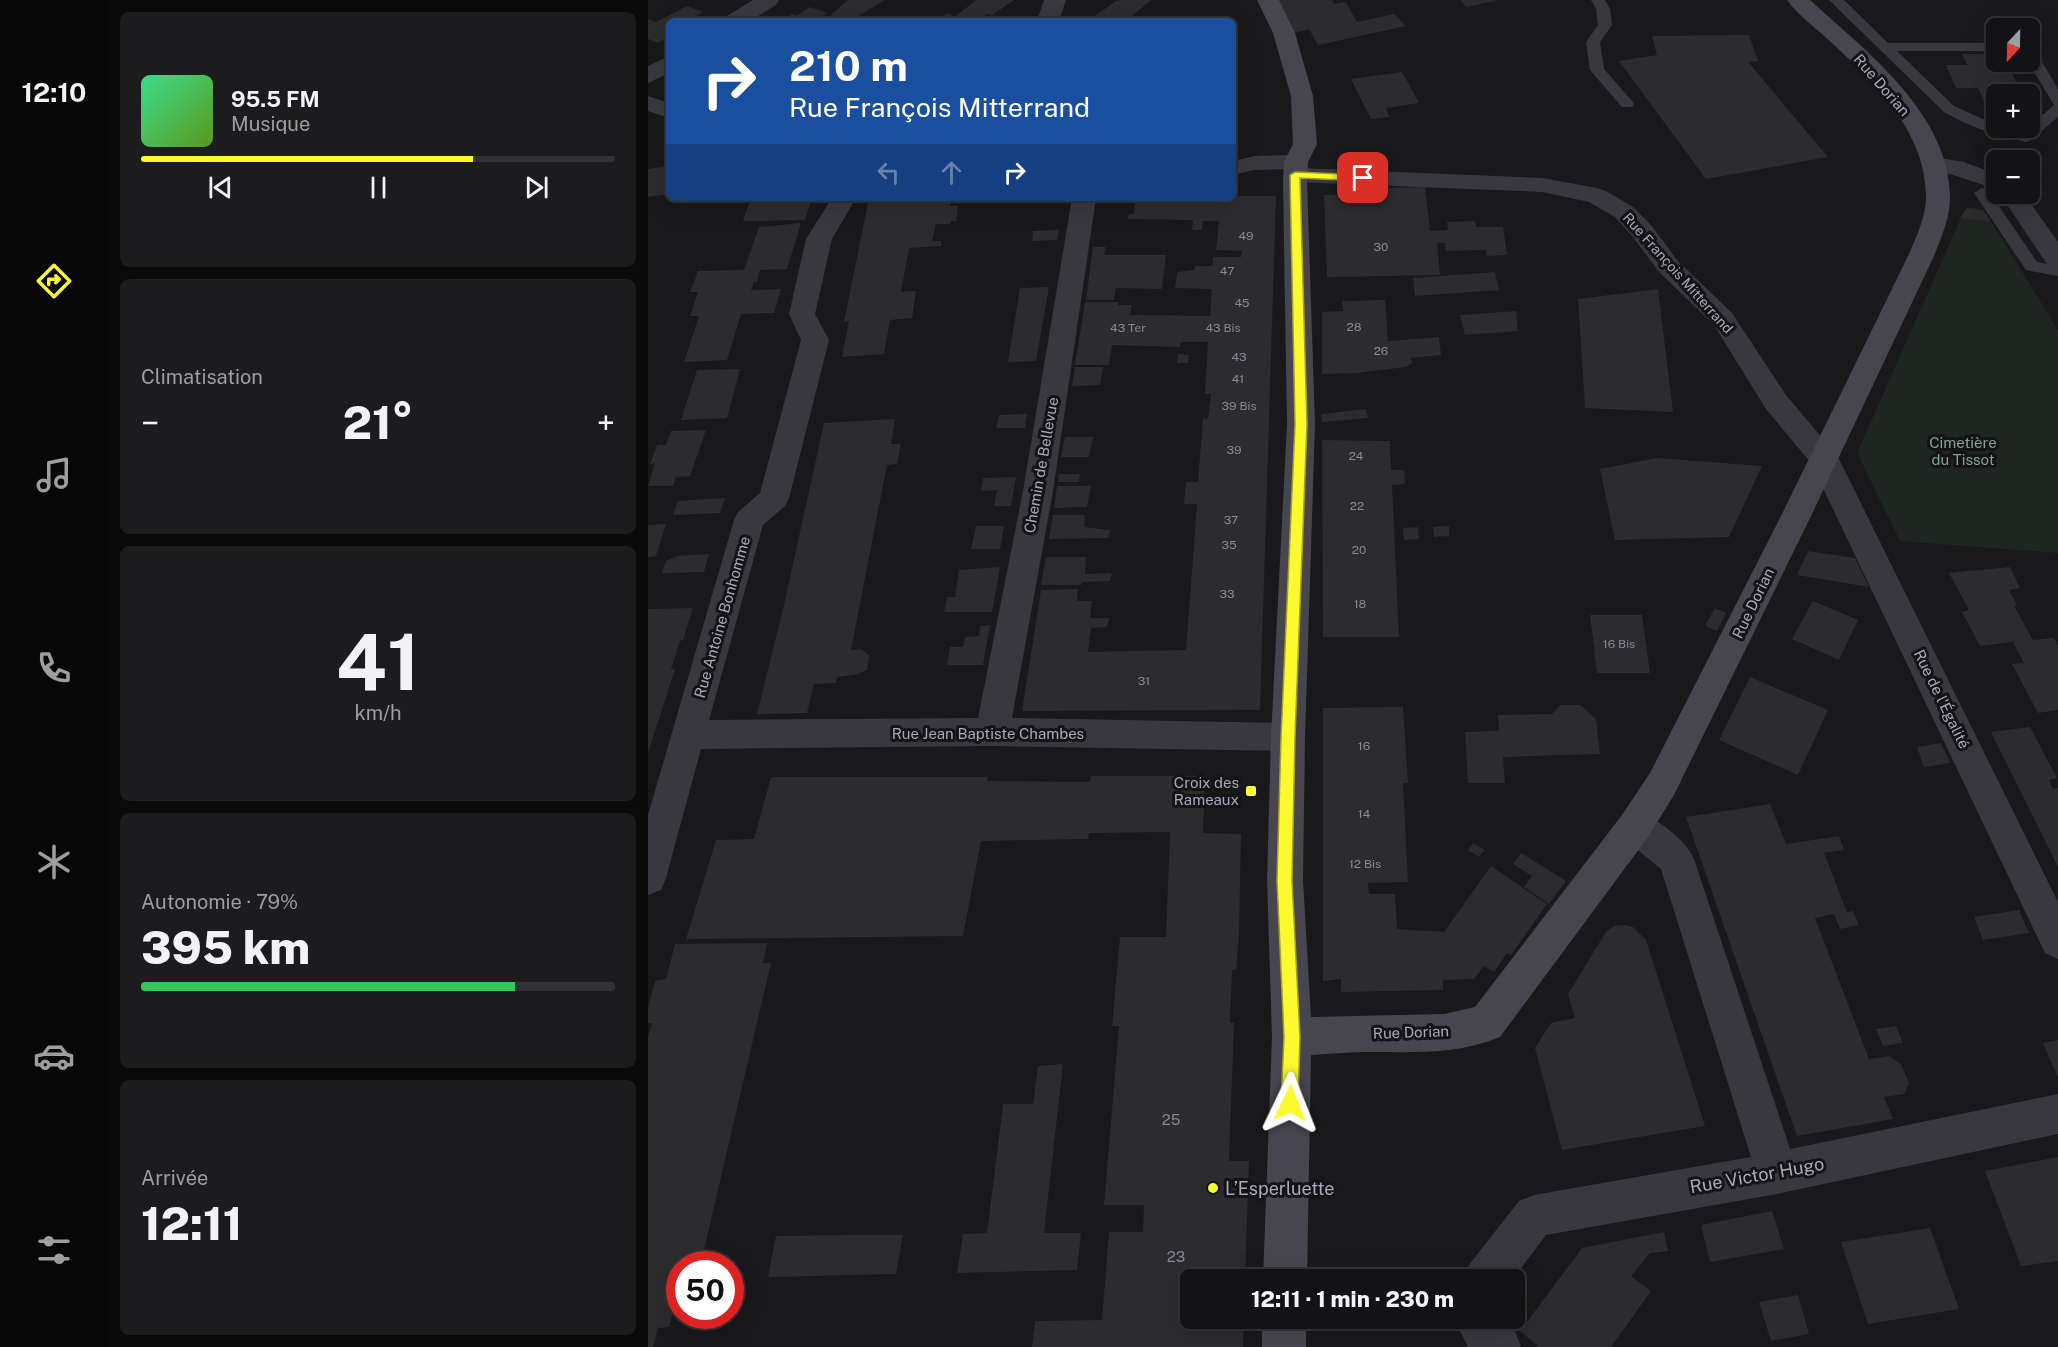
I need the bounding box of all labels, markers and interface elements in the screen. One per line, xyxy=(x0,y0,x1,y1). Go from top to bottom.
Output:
north arrow xyxy=(1986,18,2040,72)
map controls xyxy=(1986,18,2040,204)
text: 210 m xyxy=(789,41,908,90)
icon: right xyxy=(690,42,768,120)
street label: Rue Dorian xyxy=(1851,51,1913,119)
text: 12:10 xyxy=(22,76,86,108)
button: + xyxy=(1986,84,2040,138)
text: 95.5 FM xyxy=(231,86,320,112)
text: Rue François Mitterrand xyxy=(789,91,1090,123)
text: Musique xyxy=(231,112,310,136)
button: − xyxy=(1986,150,2040,204)
pin xyxy=(1337,152,1388,203)
icon: left xyxy=(872,156,905,189)
icon: ahead xyxy=(935,156,968,189)
icon: right xyxy=(998,156,1031,189)
icon: arrive xyxy=(1346,161,1379,194)
icon: previous xyxy=(204,171,237,204)
icon: pause xyxy=(362,171,395,204)
icon: next xyxy=(520,171,553,204)
street label: Rue François Mitterrand xyxy=(1620,210,1736,336)
house number: 49 xyxy=(1238,229,1254,243)
house number: 30 xyxy=(1374,240,1388,254)
icon: directions xyxy=(33,260,75,302)
house number: 47 xyxy=(1220,264,1234,278)
house number: 45 xyxy=(1234,296,1250,310)
house number: 28 xyxy=(1347,320,1362,334)
house number: 43 Ter xyxy=(1110,321,1146,335)
house number: 43 Bis xyxy=(1205,321,1241,335)
house number: 26 xyxy=(1374,344,1388,358)
house number: 43 xyxy=(1231,350,1247,364)
text: Climatisation xyxy=(141,365,263,389)
house number: 41 xyxy=(1232,372,1244,386)
text: 21° xyxy=(343,396,413,449)
street label: Chemin de Bellevue xyxy=(1021,396,1061,534)
house number: 39 Bis xyxy=(1222,399,1256,413)
text: − xyxy=(141,404,159,442)
text: + xyxy=(597,404,615,442)
park label: Cimetière du Tissot xyxy=(1929,434,1997,468)
house number: 39 xyxy=(1227,443,1241,457)
house number: 24 xyxy=(1349,449,1364,463)
icon: music xyxy=(33,454,75,496)
house number: 22 xyxy=(1350,499,1364,513)
house number: 37 xyxy=(1224,513,1238,527)
street label: Rue Antoine Bonhomme xyxy=(691,534,753,700)
house number: 35 xyxy=(1221,538,1237,552)
house number: 20 xyxy=(1352,543,1366,557)
street label: Rue Dorian xyxy=(1729,565,1777,641)
house number: 33 xyxy=(1219,587,1235,601)
house number: 18 xyxy=(1354,597,1367,611)
text: 41 xyxy=(336,616,420,708)
house number: 16 Bis xyxy=(1603,637,1635,651)
icon: phone xyxy=(33,647,75,689)
street label: Rue de l'Égalité xyxy=(1911,647,1973,751)
house number: 31 xyxy=(1138,674,1150,688)
text: km/h xyxy=(354,701,402,725)
street label: Rue Jean Baptiste Chambes xyxy=(892,725,1084,742)
house number: 16 xyxy=(1358,739,1370,753)
place label: Croix des Rameaux xyxy=(1174,774,1239,808)
marker: Croix des Rameaux xyxy=(1244,784,1258,798)
house number: 14 xyxy=(1358,807,1371,821)
icon: climate xyxy=(33,841,75,883)
house number: 12 Bis xyxy=(1349,857,1381,871)
text: Autonomie · 79% xyxy=(141,890,298,914)
text: 395 km xyxy=(141,921,310,974)
street label: Rue Dorian xyxy=(1373,1022,1449,1042)
icon: car xyxy=(33,1035,75,1077)
position arrow xyxy=(1258,1071,1322,1135)
house number: 25 xyxy=(1162,1111,1180,1128)
street label: Rue Victor Hugo xyxy=(1688,1153,1826,1197)
text: Arrivée xyxy=(141,1166,208,1190)
place label: L’Esperluette xyxy=(1225,1178,1334,1199)
marker: L’Esperluette xyxy=(1206,1181,1220,1195)
text: 12:11 xyxy=(141,1197,243,1250)
icon: filters xyxy=(33,1229,75,1271)
house number: 23 xyxy=(1167,1248,1185,1265)
speed limit sign: 50 xyxy=(666,1251,744,1329)
text: 12:11 · 1 min · 230 m xyxy=(1251,1286,1454,1312)

